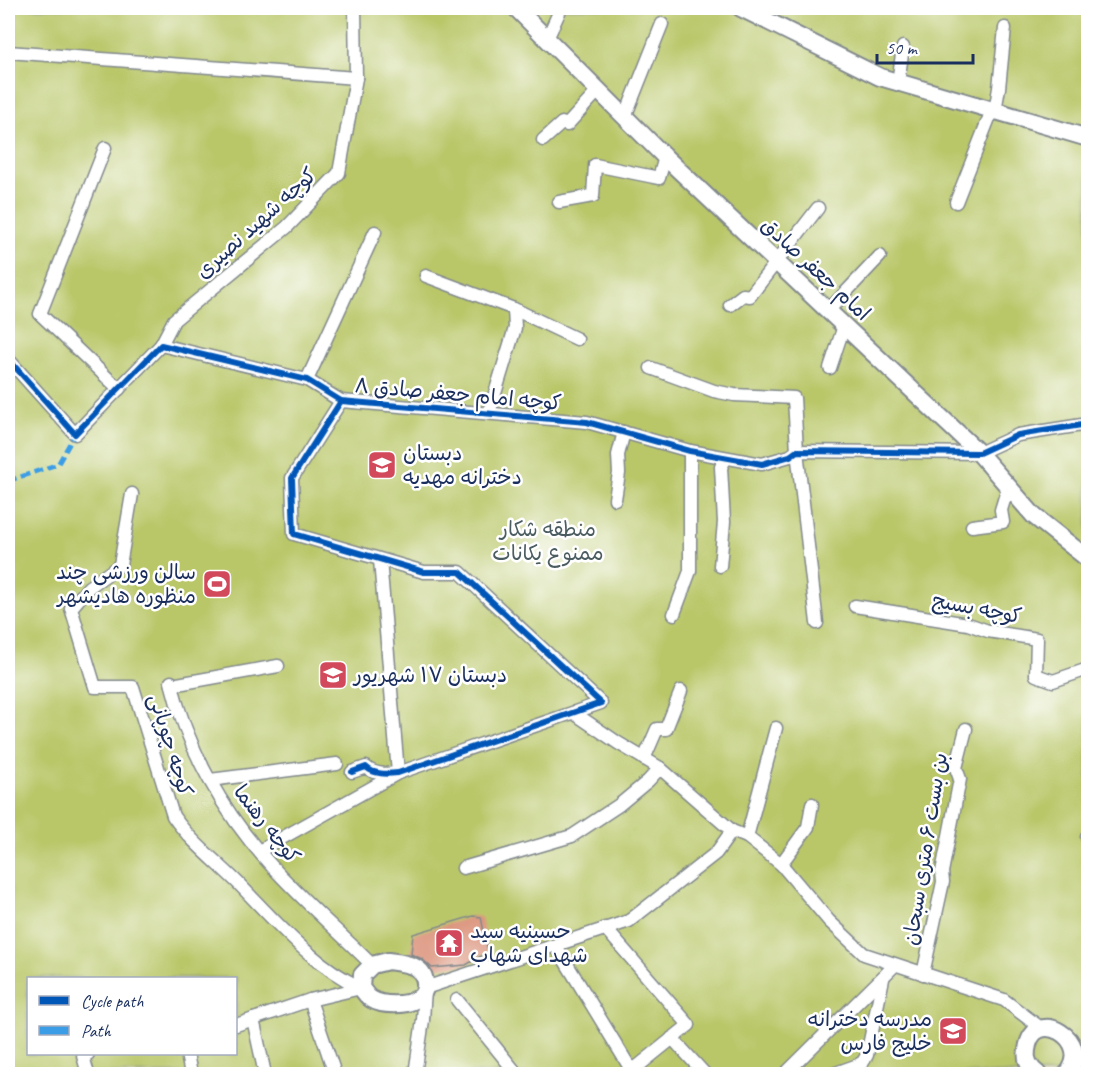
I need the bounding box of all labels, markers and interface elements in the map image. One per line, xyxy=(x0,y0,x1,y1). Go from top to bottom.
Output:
scale bar xyxy=(877,27,973,65)
text: 50 m xyxy=(886,37,919,59)
street label: کوچه شهید نصیری xyxy=(190,162,322,284)
street label: امام جعفر صادق xyxy=(754,212,876,328)
street label: کوچه امام جعفر صادق ۸ xyxy=(353,372,563,419)
place label: دبستان دخترانه مهدیه xyxy=(403,440,522,490)
school or university icon: دبستان دخترانه مهدیه xyxy=(366,449,398,481)
park label: منطقه شکار ممنوع یکانات xyxy=(492,516,604,568)
place label: سالن ورزشی چند منظوره هادیشهر xyxy=(56,559,196,609)
sports icon: سالن ورزشی چند منظوره هادیشهر xyxy=(201,568,233,600)
street label: کوچه بسیج xyxy=(930,587,1024,630)
school or university icon: دبستان ۱۷ شهریور xyxy=(317,659,349,691)
place label: دبستان ۱۷ شهریور xyxy=(352,662,507,688)
street label: کوچه چوپانی xyxy=(142,691,199,800)
street label: بن بست ۶ متری سبحان xyxy=(897,751,953,947)
street label: کوچه رهنما xyxy=(228,779,306,869)
place label: حسینیه سید شهدای شهاب xyxy=(470,918,588,968)
temple icon: حسینیه سید شهدای شهاب xyxy=(433,927,465,959)
legend xyxy=(27,977,237,1055)
text: Cycle path xyxy=(81,990,144,1012)
place label: مدرسه دخترانه خلیج فارس xyxy=(807,1006,932,1057)
school or university icon: مدرسه دخترانه خلیج فارس xyxy=(937,1015,969,1047)
text: Path xyxy=(81,1020,111,1042)

